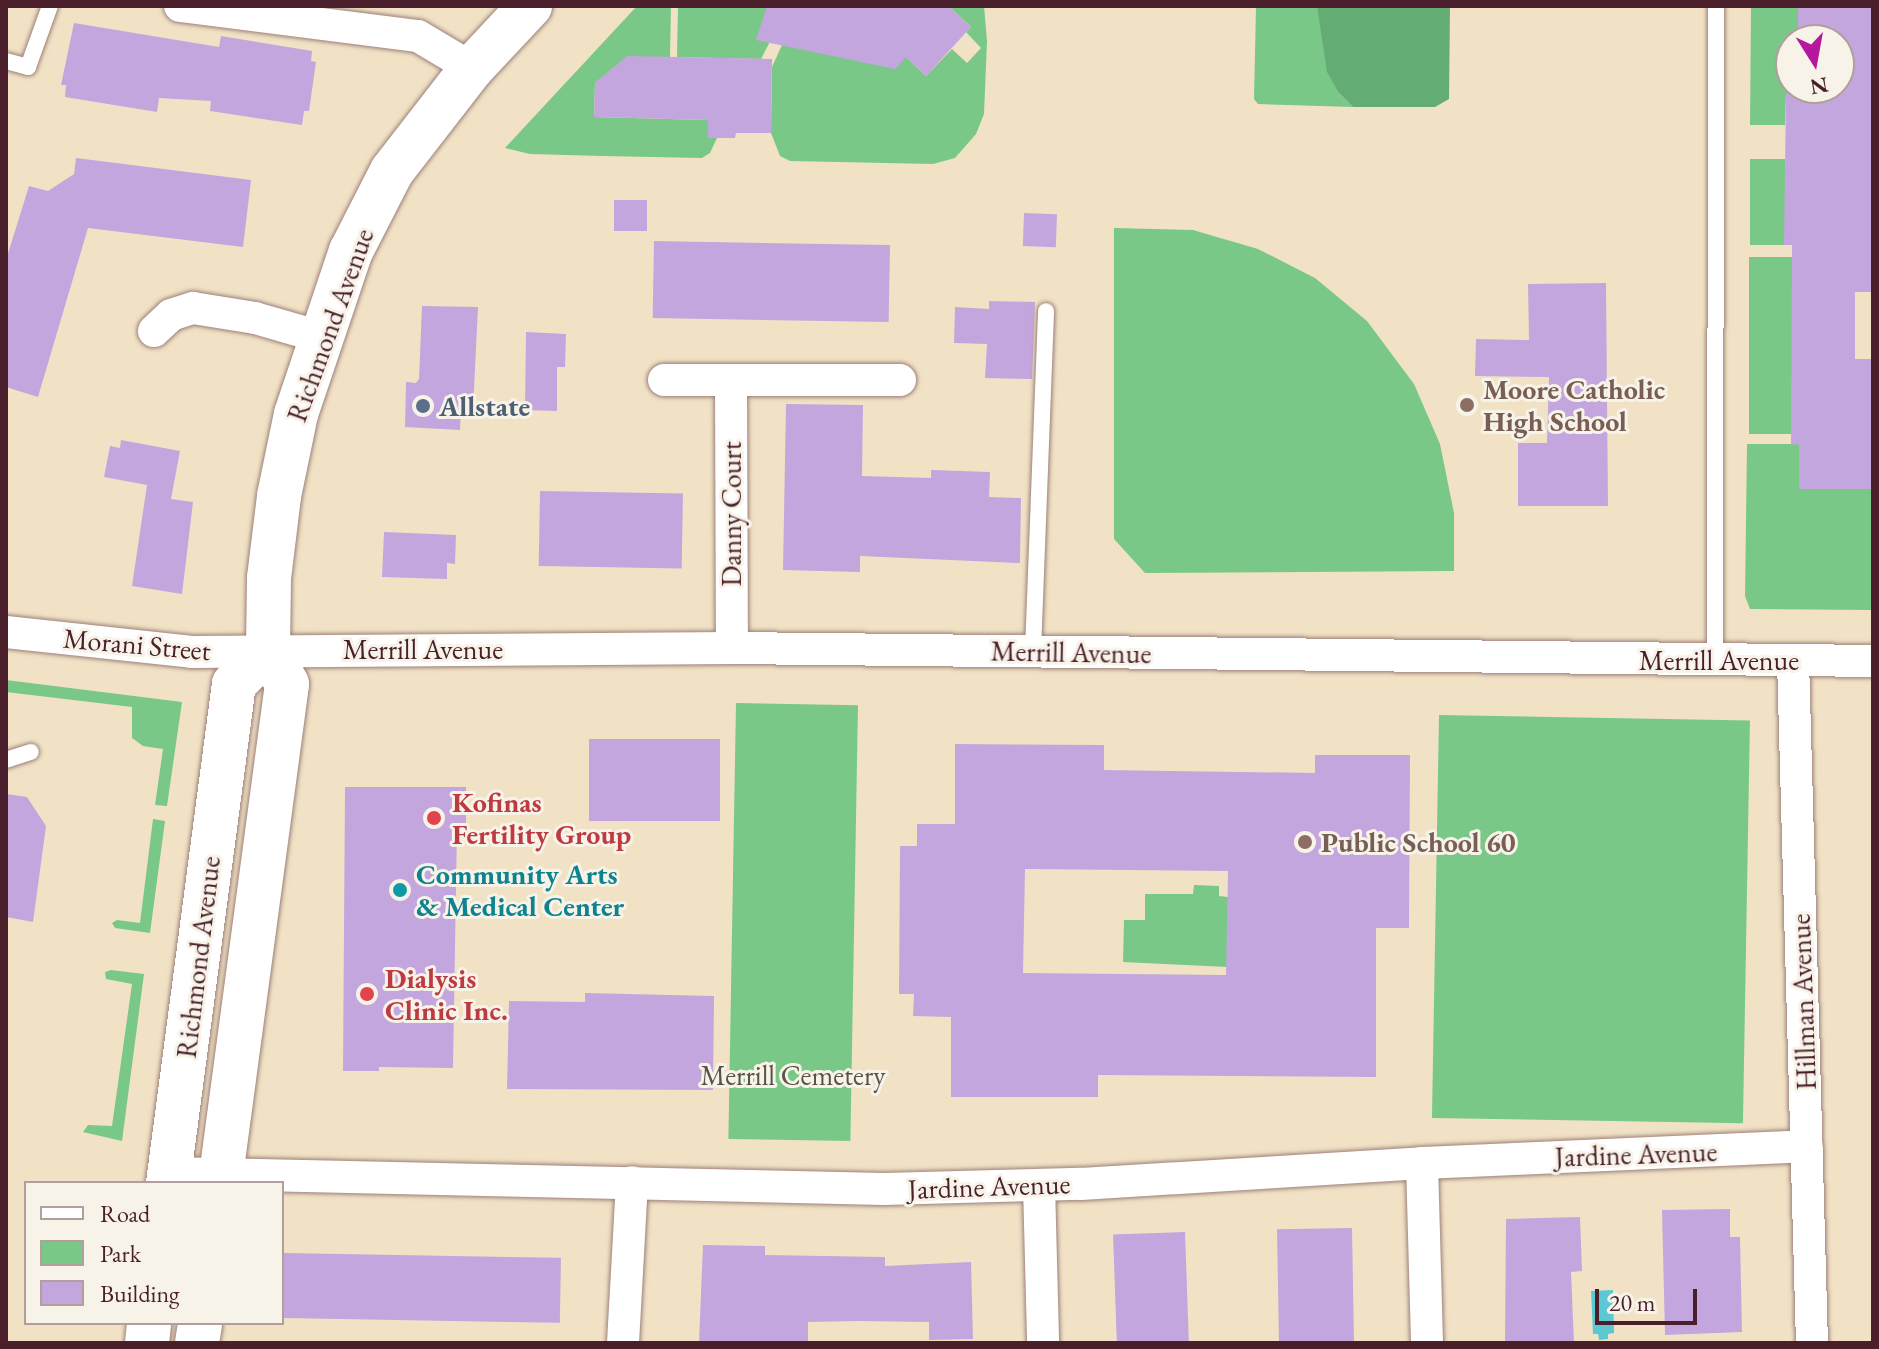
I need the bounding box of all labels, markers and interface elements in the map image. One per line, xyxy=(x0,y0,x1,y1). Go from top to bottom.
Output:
north arrow xyxy=(1775,24,1855,104)
text: N xyxy=(1808,70,1831,102)
street label: Richmond Avenue xyxy=(279,224,381,426)
place label: Moore Catholic High School xyxy=(1483,372,1665,438)
place label: Allstate xyxy=(439,389,530,423)
marker: Moore Catholic High School xyxy=(1458,396,1476,414)
marker: Allstate xyxy=(414,397,432,415)
street label: Danny Court xyxy=(714,441,748,587)
street label: Morani Street xyxy=(62,621,212,667)
street label: Merrill Avenue xyxy=(343,632,503,666)
street label: Merrill Avenue xyxy=(990,634,1152,670)
street label: Merrill Avenue xyxy=(1639,643,1799,677)
place label: Kofinas Fertility Group xyxy=(452,785,631,851)
marker: Kofinas Fertility Group xyxy=(423,807,445,829)
place label: Public School 60 xyxy=(1321,825,1516,859)
marker: Public School 60 xyxy=(1296,833,1314,851)
street label: Richmond Avenue xyxy=(169,854,227,1060)
place label: Community Arts & Medical Center xyxy=(416,857,624,923)
marker: Community Arts & Medical Center xyxy=(391,881,409,899)
street label: Hillman Avenue xyxy=(1783,913,1823,1091)
place label: Dialysis Clinic Inc. xyxy=(385,961,508,1027)
marker: Dialysis Clinic Inc. xyxy=(356,983,378,1005)
park label: Merrill Cemetery xyxy=(700,1058,886,1092)
street label: Jardine Avenue xyxy=(1554,1134,1718,1174)
street label: Jardine Avenue xyxy=(907,1166,1071,1206)
legend xyxy=(24,1181,284,1325)
text: Road xyxy=(100,1198,150,1229)
text: Park xyxy=(100,1238,141,1269)
scale bar xyxy=(1599,1273,1701,1323)
text: Building xyxy=(100,1278,180,1309)
text: 20 m xyxy=(1609,1287,1656,1318)

